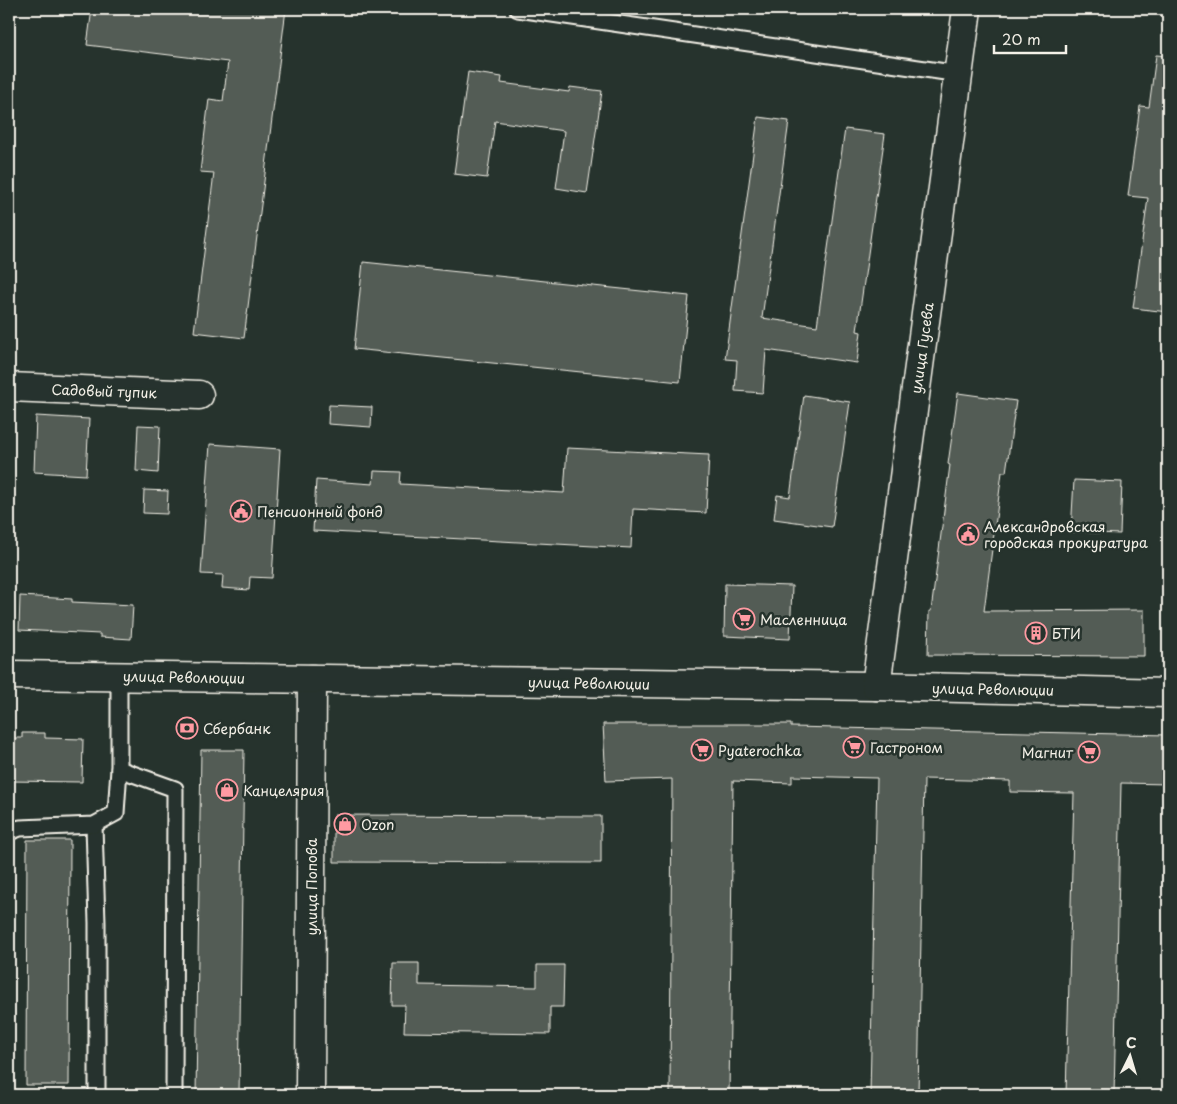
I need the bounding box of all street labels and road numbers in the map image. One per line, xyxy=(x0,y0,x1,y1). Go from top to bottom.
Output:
street label: улица Гусева xyxy=(905,301,939,395)
street label: Садовый тупик xyxy=(51,379,158,403)
street label: улица Революции xyxy=(123,665,245,689)
street label: улица Революции xyxy=(528,671,650,695)
street label: улица Революции xyxy=(932,677,1054,701)
street label: улица Попова xyxy=(301,838,322,936)

